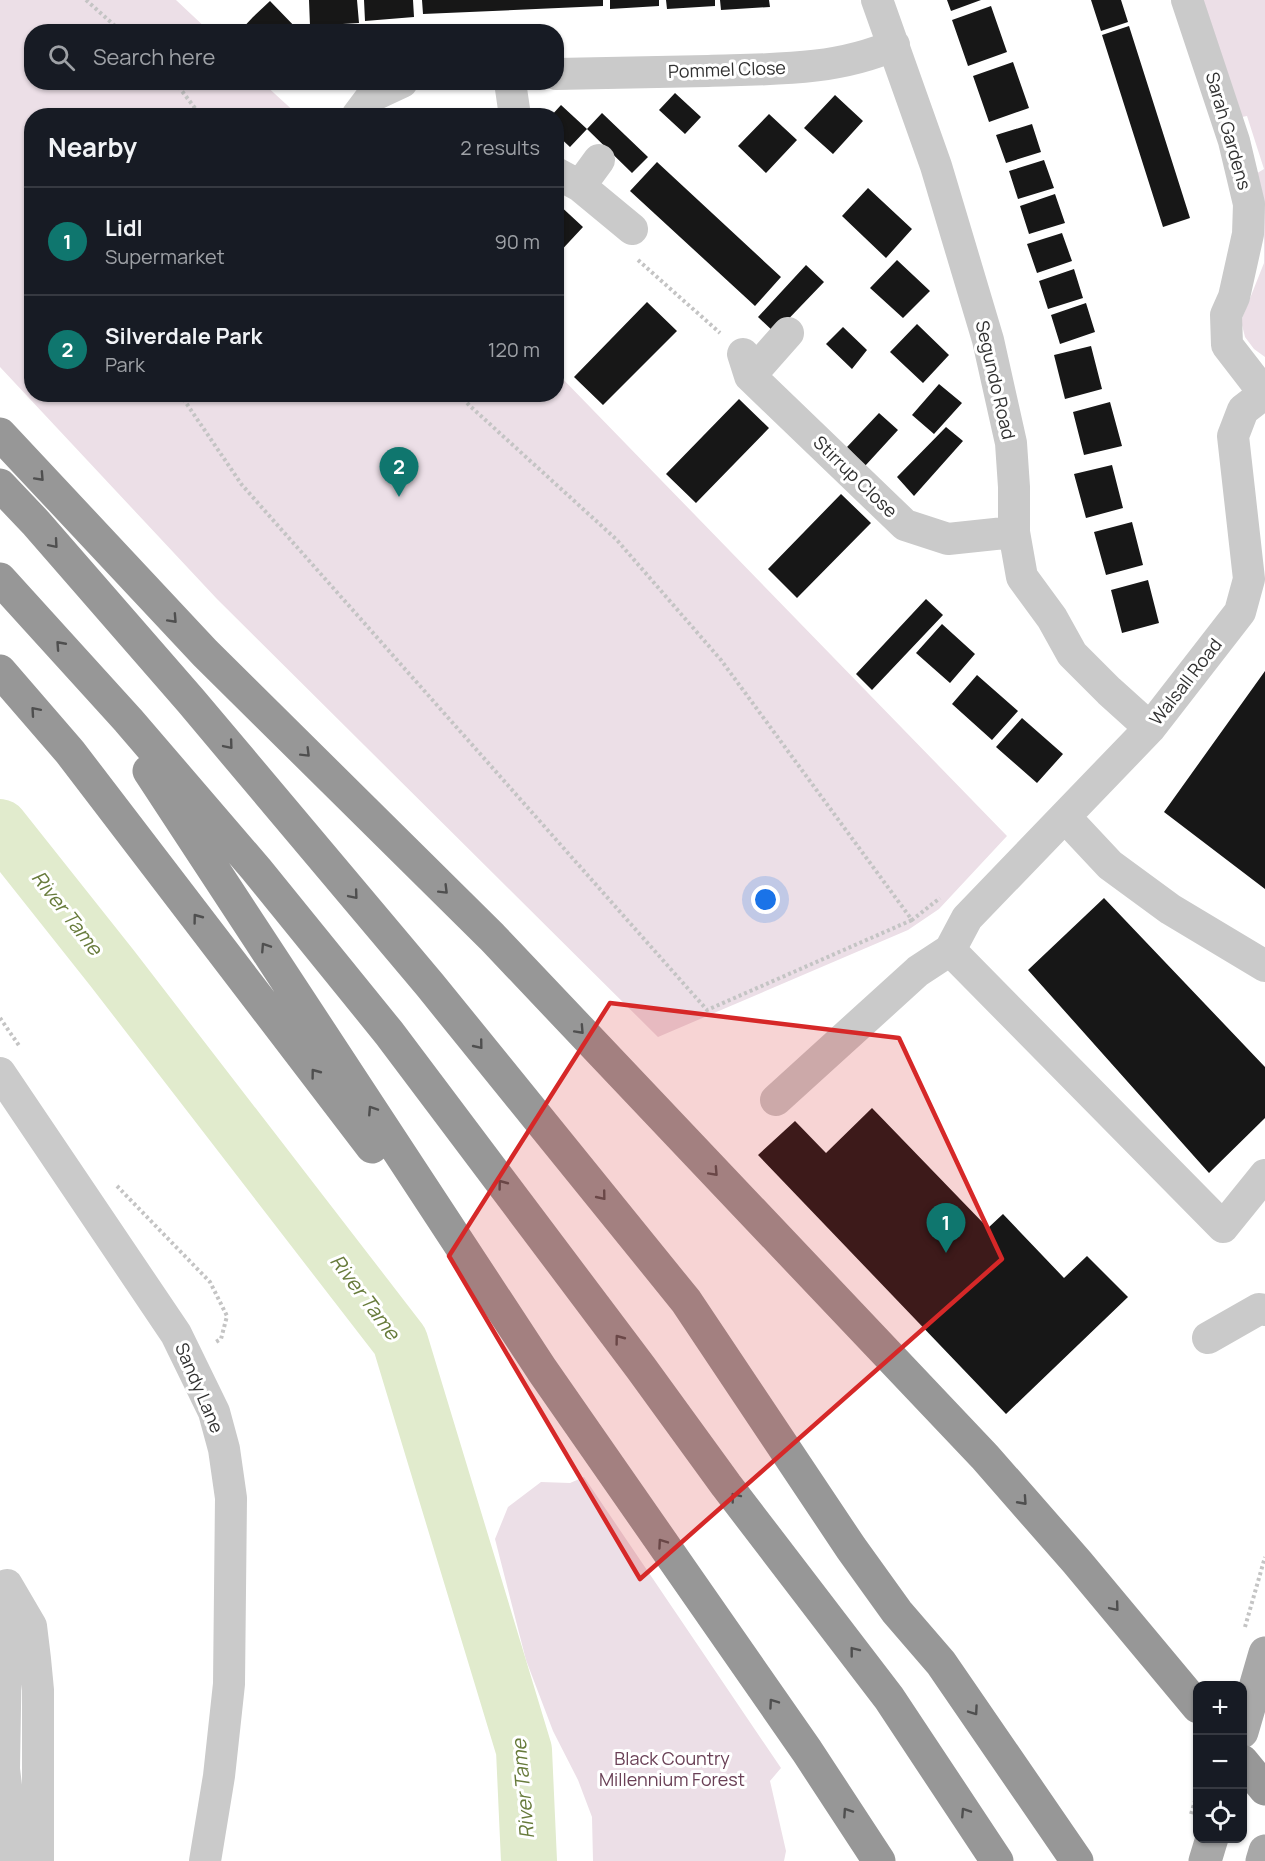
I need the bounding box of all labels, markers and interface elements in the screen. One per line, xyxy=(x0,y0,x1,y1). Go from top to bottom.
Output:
search box xyxy=(24,24,564,90)
icon: search xyxy=(45,41,78,74)
text: Search here xyxy=(93,42,215,72)
street label: Pommel Close xyxy=(668,55,786,83)
street label: Sarah Gardens xyxy=(1201,69,1257,192)
text: Nearby xyxy=(48,129,137,165)
text: 2 results xyxy=(460,134,540,161)
text: Lidl xyxy=(105,213,143,243)
text: 1 xyxy=(63,228,72,255)
text: 90 m xyxy=(494,228,540,255)
text: Supermarket xyxy=(105,243,225,270)
street label: Segundo Road xyxy=(971,318,1021,442)
text: Silverdale Park xyxy=(105,321,262,351)
text: 2 xyxy=(62,336,73,363)
text: 120 m xyxy=(488,336,540,363)
text: Park xyxy=(105,351,145,378)
street label: Stirrup Close xyxy=(808,430,903,522)
pin: 2 xyxy=(380,448,418,497)
one-way arrow xyxy=(33,470,44,480)
one-way arrow xyxy=(47,537,58,548)
one-way arrow xyxy=(166,613,177,623)
street label: Walsall Road xyxy=(1144,633,1227,730)
one-way arrow xyxy=(56,642,67,652)
one-way arrow xyxy=(31,707,42,718)
one-way arrow xyxy=(221,738,232,749)
one-way arrow xyxy=(299,746,309,757)
water label: River Tame xyxy=(26,865,110,961)
one-way arrow xyxy=(437,883,448,894)
your location xyxy=(751,885,780,914)
one-way arrow xyxy=(347,888,358,899)
one-way arrow xyxy=(194,914,205,925)
one-way arrow xyxy=(261,943,272,954)
one-way arrow xyxy=(573,1024,584,1034)
one-way arrow xyxy=(471,1038,482,1049)
one-way arrow xyxy=(312,1069,323,1080)
one-way arrow xyxy=(368,1106,379,1117)
one-way arrow xyxy=(707,1165,718,1175)
one-way arrow xyxy=(499,1179,510,1190)
one-way arrow xyxy=(594,1189,605,1200)
pin: 1 xyxy=(926,1204,966,1253)
water label: River Tame xyxy=(324,1249,407,1346)
one-way arrow xyxy=(616,1335,627,1346)
street label: Sandy Lane xyxy=(170,1339,230,1436)
one-way arrow xyxy=(731,1492,742,1503)
one-way arrow xyxy=(1016,1494,1027,1505)
one-way arrow xyxy=(658,1539,669,1550)
one-way arrow xyxy=(1107,1600,1118,1611)
one-way arrow xyxy=(850,1647,861,1658)
map controls xyxy=(1193,1681,1247,1843)
button: + xyxy=(1193,1681,1247,1735)
one-way arrow xyxy=(769,1699,780,1710)
one-way arrow xyxy=(967,1705,978,1716)
button: − xyxy=(1193,1735,1247,1789)
water label: River Tame xyxy=(505,1737,540,1840)
park label: Black Country Millennium Forest xyxy=(599,1746,745,1791)
button: locate xyxy=(1193,1789,1247,1843)
one-way arrow xyxy=(843,1808,854,1819)
one-way arrow xyxy=(960,1808,972,1818)

